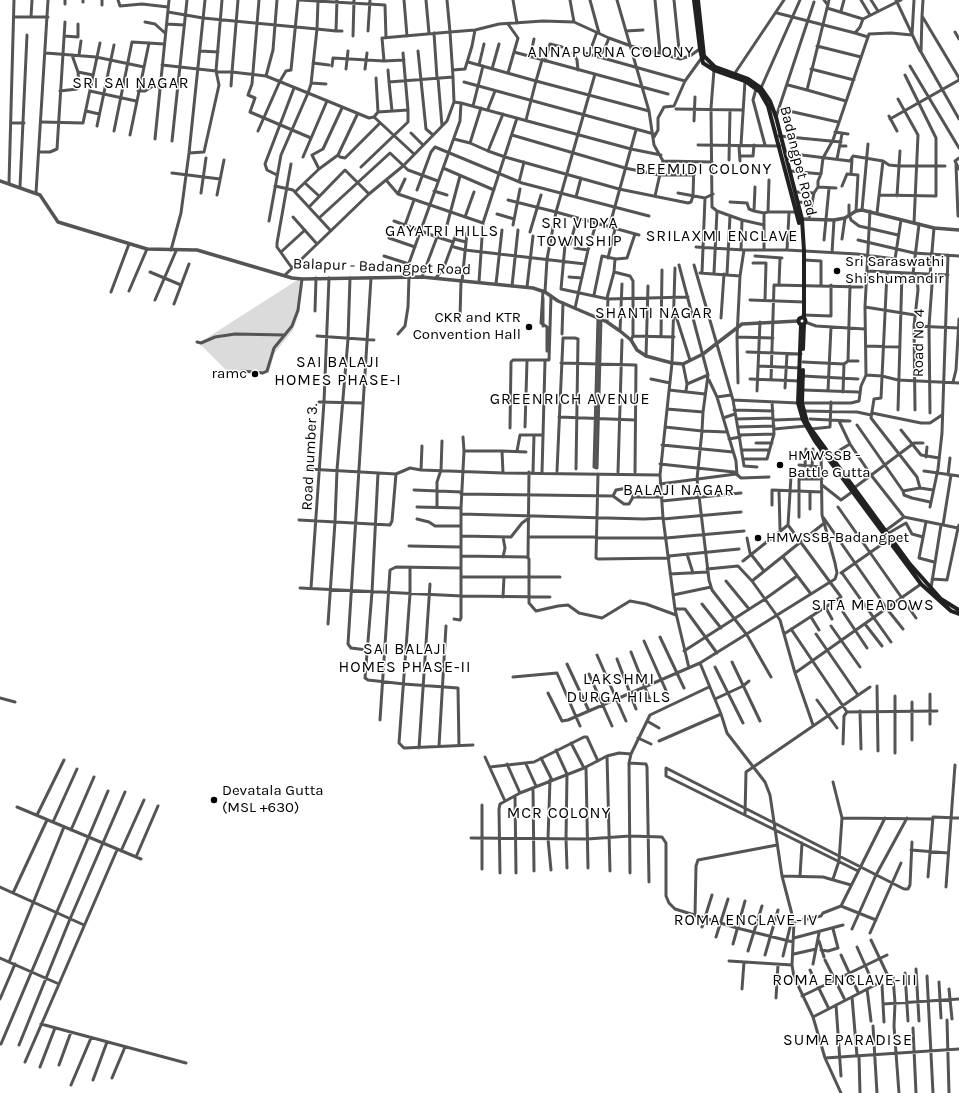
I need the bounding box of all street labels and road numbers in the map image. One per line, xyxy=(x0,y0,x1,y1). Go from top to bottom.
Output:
street label: Badangpet Road xyxy=(776,104,820,218)
street label: Balapur - Badangpet Road xyxy=(293,255,471,279)
street label: Road No 4 xyxy=(909,309,929,377)
street label: Road number 3. xyxy=(298,403,322,511)

